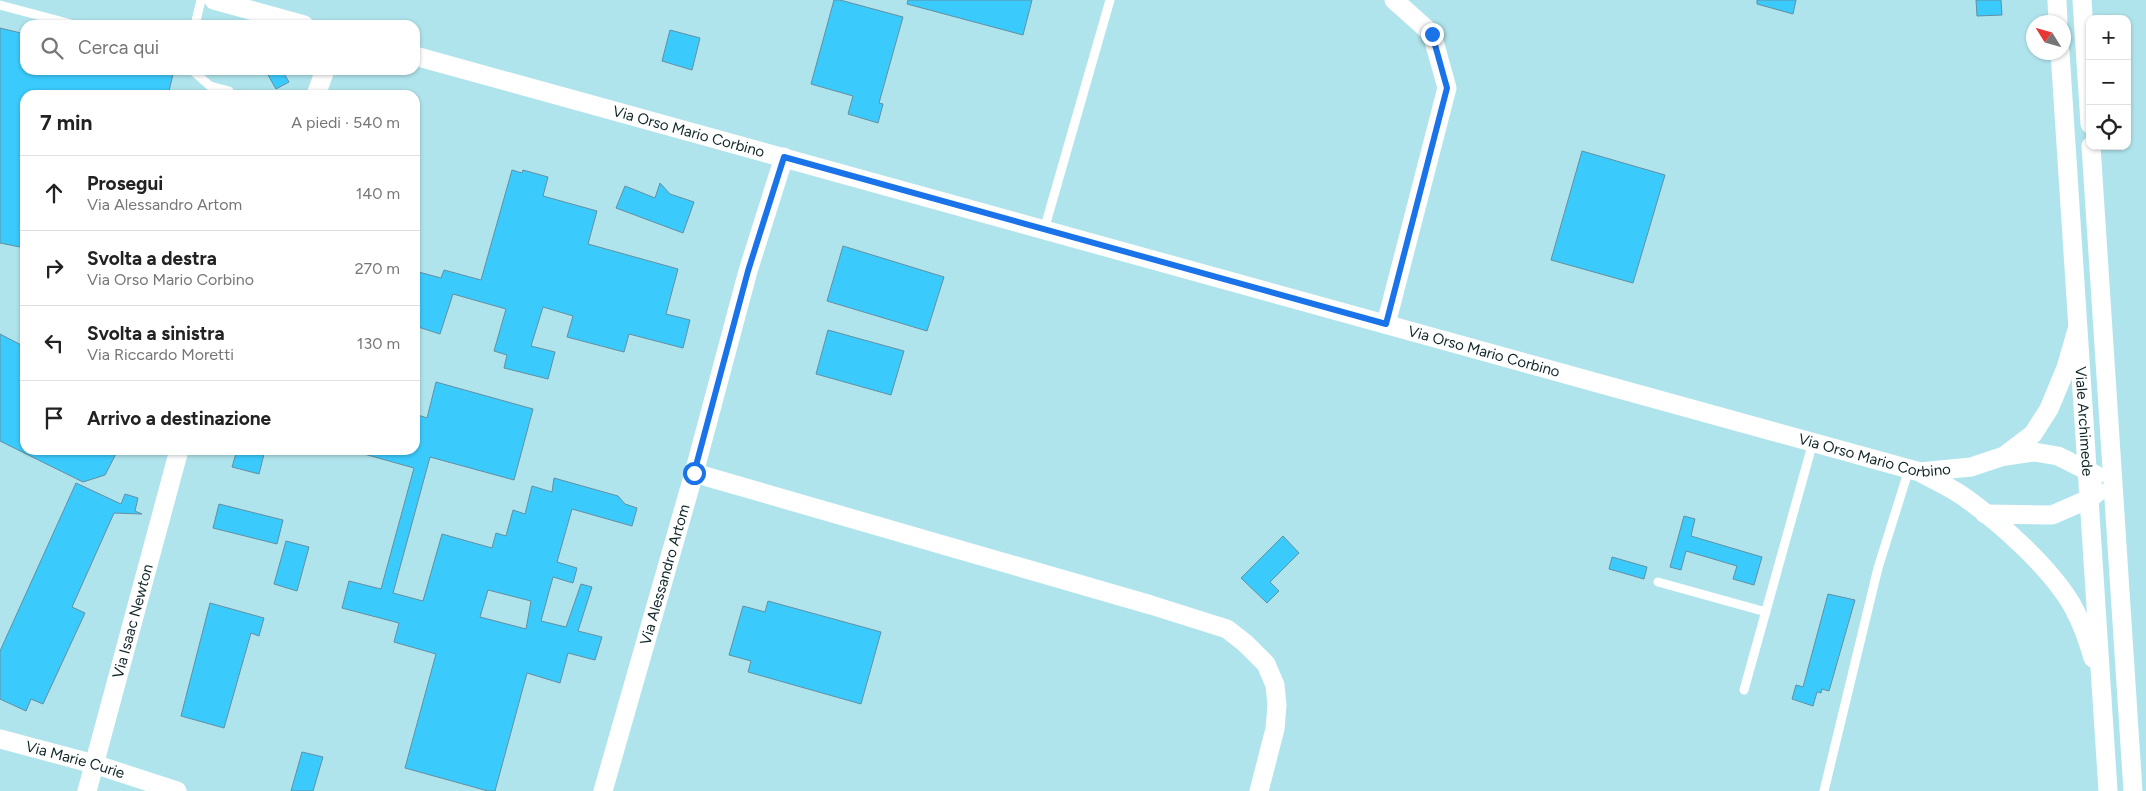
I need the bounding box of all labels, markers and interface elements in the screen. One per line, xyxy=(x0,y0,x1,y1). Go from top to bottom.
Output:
north arrow xyxy=(2026,15,2071,60)
map controls xyxy=(2086,15,2131,150)
button: + xyxy=(2086,15,2131,60)
search box xyxy=(20,20,420,75)
route end xyxy=(1421,23,1444,46)
icon: search xyxy=(38,34,66,62)
text: Cerca qui xyxy=(78,36,159,59)
button: − xyxy=(2086,60,2131,105)
street label: Via Orso Mario Corbino xyxy=(611,102,767,161)
button: locate xyxy=(2086,105,2131,150)
text: 7 min xyxy=(40,110,92,135)
text: A piedi · 540 m xyxy=(291,113,400,132)
text: Prosegui xyxy=(87,172,163,195)
icon: ahead xyxy=(40,179,68,207)
text: 140 m xyxy=(356,184,400,203)
text: Via Alessandro Artom xyxy=(87,195,242,214)
text: Svolta a destra xyxy=(87,247,217,270)
icon: right xyxy=(40,254,68,282)
text: 270 m xyxy=(355,259,400,278)
text: Via Orso Mario Corbino xyxy=(87,270,254,289)
text: Svolta a sinistra xyxy=(87,322,225,345)
street label: Via Orso Mario Corbino xyxy=(1406,322,1562,381)
icon: left xyxy=(40,329,68,357)
text: 130 m xyxy=(357,334,400,353)
text: Via Riccardo Moretti xyxy=(87,345,234,364)
street label: Viale Archimede xyxy=(2071,366,2097,477)
icon: arrive xyxy=(40,404,68,432)
text: Arrivo a destinazione xyxy=(87,407,271,430)
street label: Via Orso Mario Corbino xyxy=(1796,430,1952,481)
route start xyxy=(683,462,706,485)
street label: Via Alessandro Artom xyxy=(636,502,694,647)
street label: Via Isaac Newton xyxy=(109,562,157,680)
street label: Via Marie Curie xyxy=(24,737,127,782)

